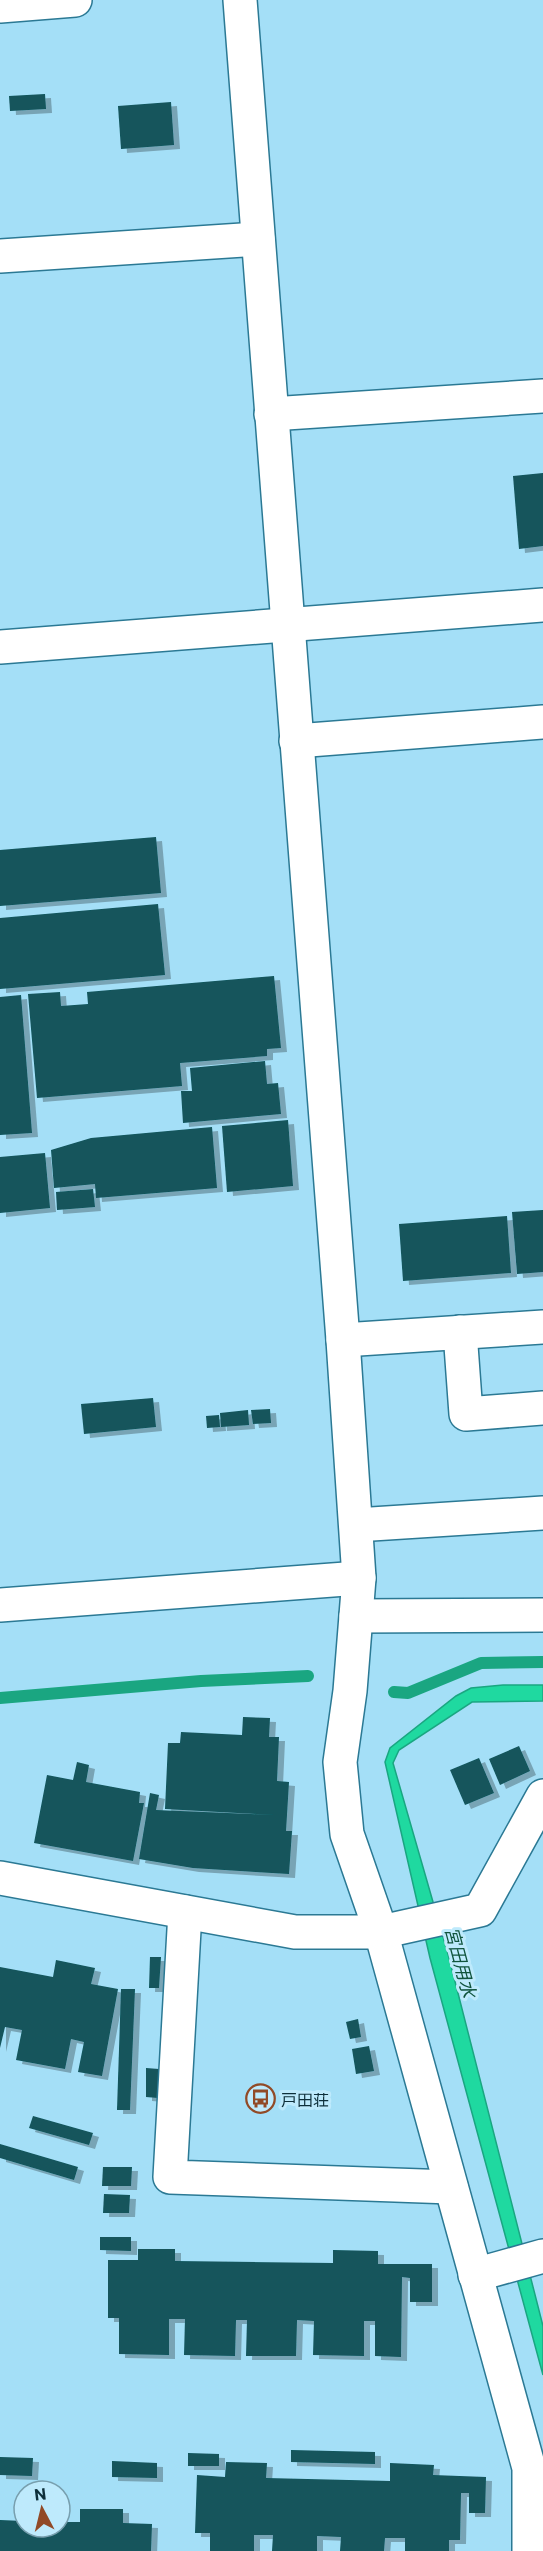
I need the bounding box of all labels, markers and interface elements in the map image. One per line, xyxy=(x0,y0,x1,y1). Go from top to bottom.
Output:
water label: 宮田用水 xyxy=(441,1924,481,2002)
bus stop icon: 戸田荘 xyxy=(244,2083,276,2115)
place label: 戸田荘 xyxy=(281,2090,329,2109)
north arrow xyxy=(12,2479,72,2539)
text: N xyxy=(33,2483,47,2504)

